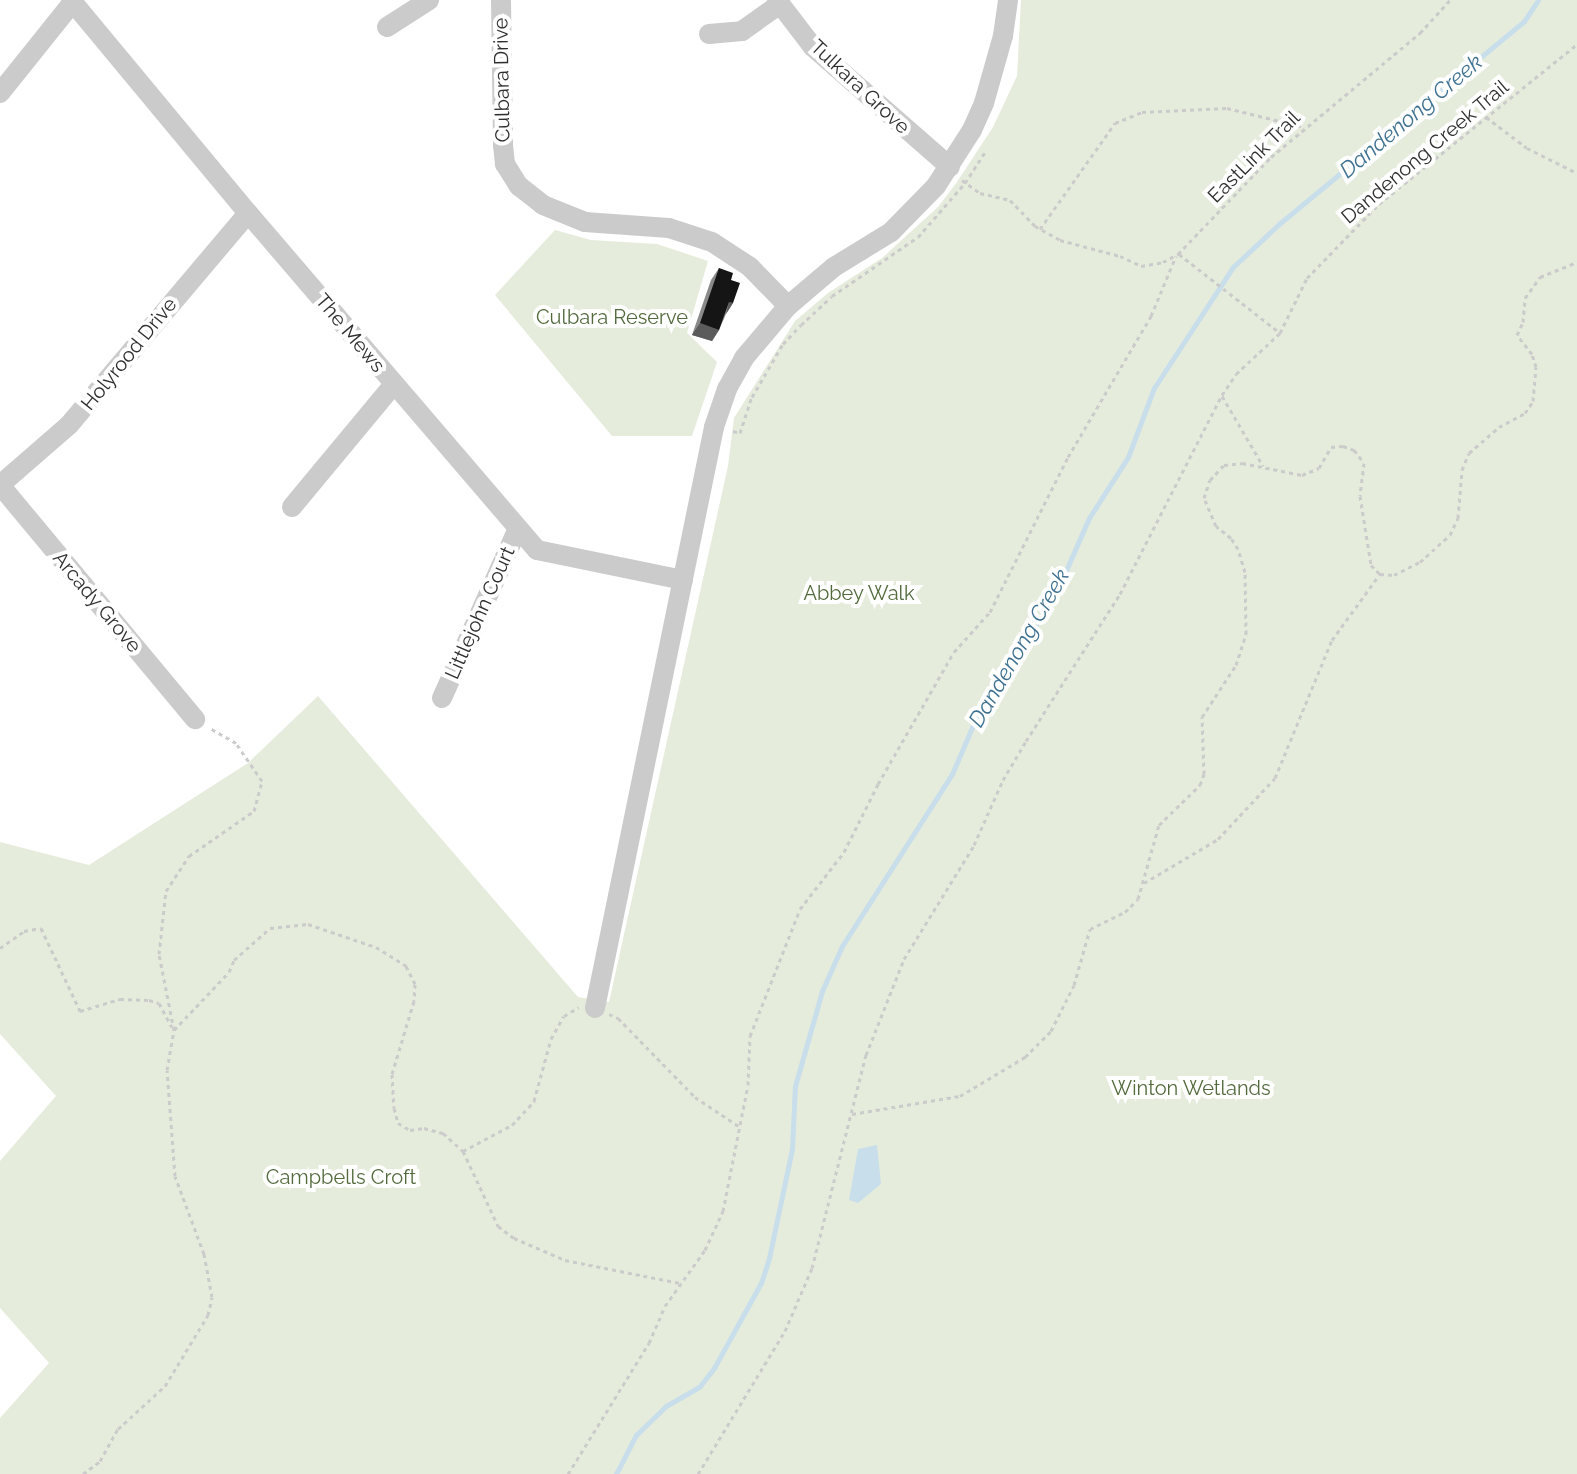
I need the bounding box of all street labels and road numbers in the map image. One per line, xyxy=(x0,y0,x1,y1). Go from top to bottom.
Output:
street label: Culbara Drive xyxy=(489,17,515,143)
street label: Tulkara Grove xyxy=(805,35,915,139)
street label: Dandenong Creek Trail xyxy=(1336,75,1514,229)
street label: EastLink Trail xyxy=(1203,106,1305,208)
street label: The Mews xyxy=(310,289,390,377)
street label: Holyrood Drive xyxy=(76,293,182,415)
street label: Littlejohn Court xyxy=(440,543,520,683)
street label: Arcady Grove xyxy=(48,546,146,658)

